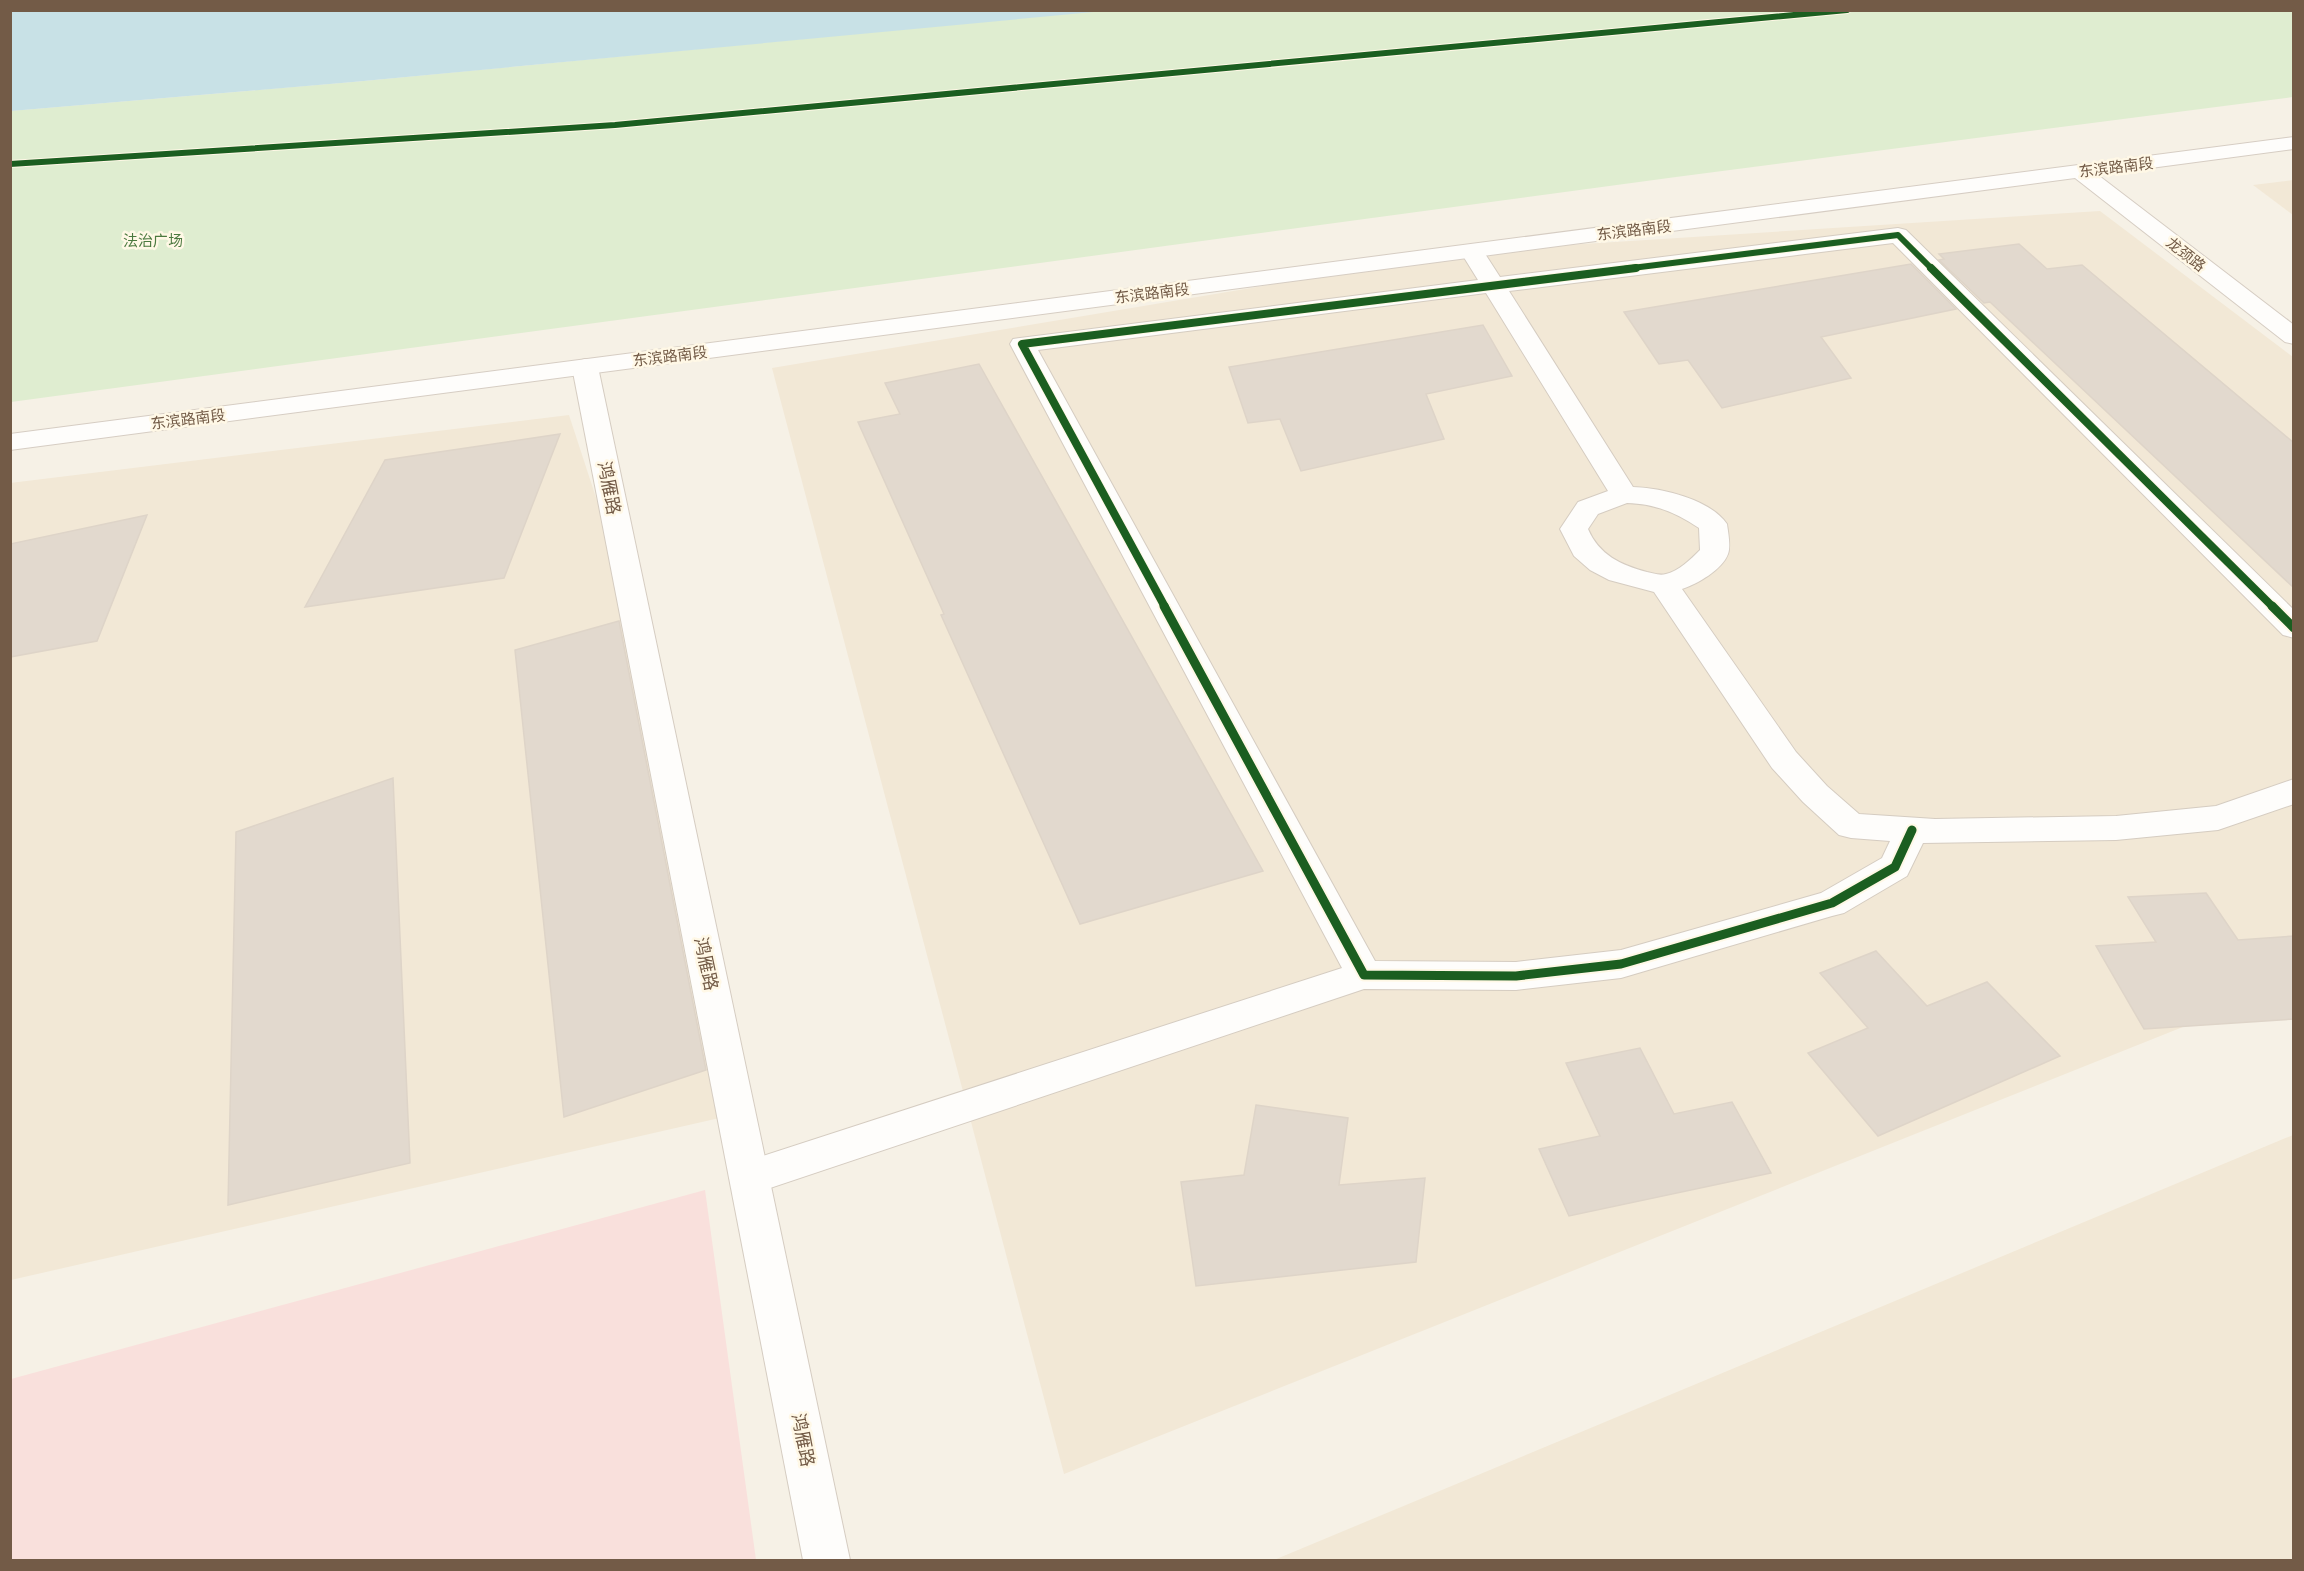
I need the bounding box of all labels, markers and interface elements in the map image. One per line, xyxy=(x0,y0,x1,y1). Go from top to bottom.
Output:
street label: 东滨路南段 xyxy=(2078,153,2154,181)
street label: 东滨路南段 xyxy=(1596,216,1672,244)
park label: 法治广场 xyxy=(123,231,183,250)
street label: 龙颈路 xyxy=(2162,233,2210,275)
street label: 东滨路南段 xyxy=(1114,279,1190,307)
street label: 东滨路南段 xyxy=(632,342,708,370)
street label: 东滨路南段 xyxy=(150,405,226,433)
street label: 鸿雁路 xyxy=(593,459,625,517)
street label: 鸿雁路 xyxy=(690,935,722,993)
street label: 鸿雁路 xyxy=(787,1411,819,1469)

